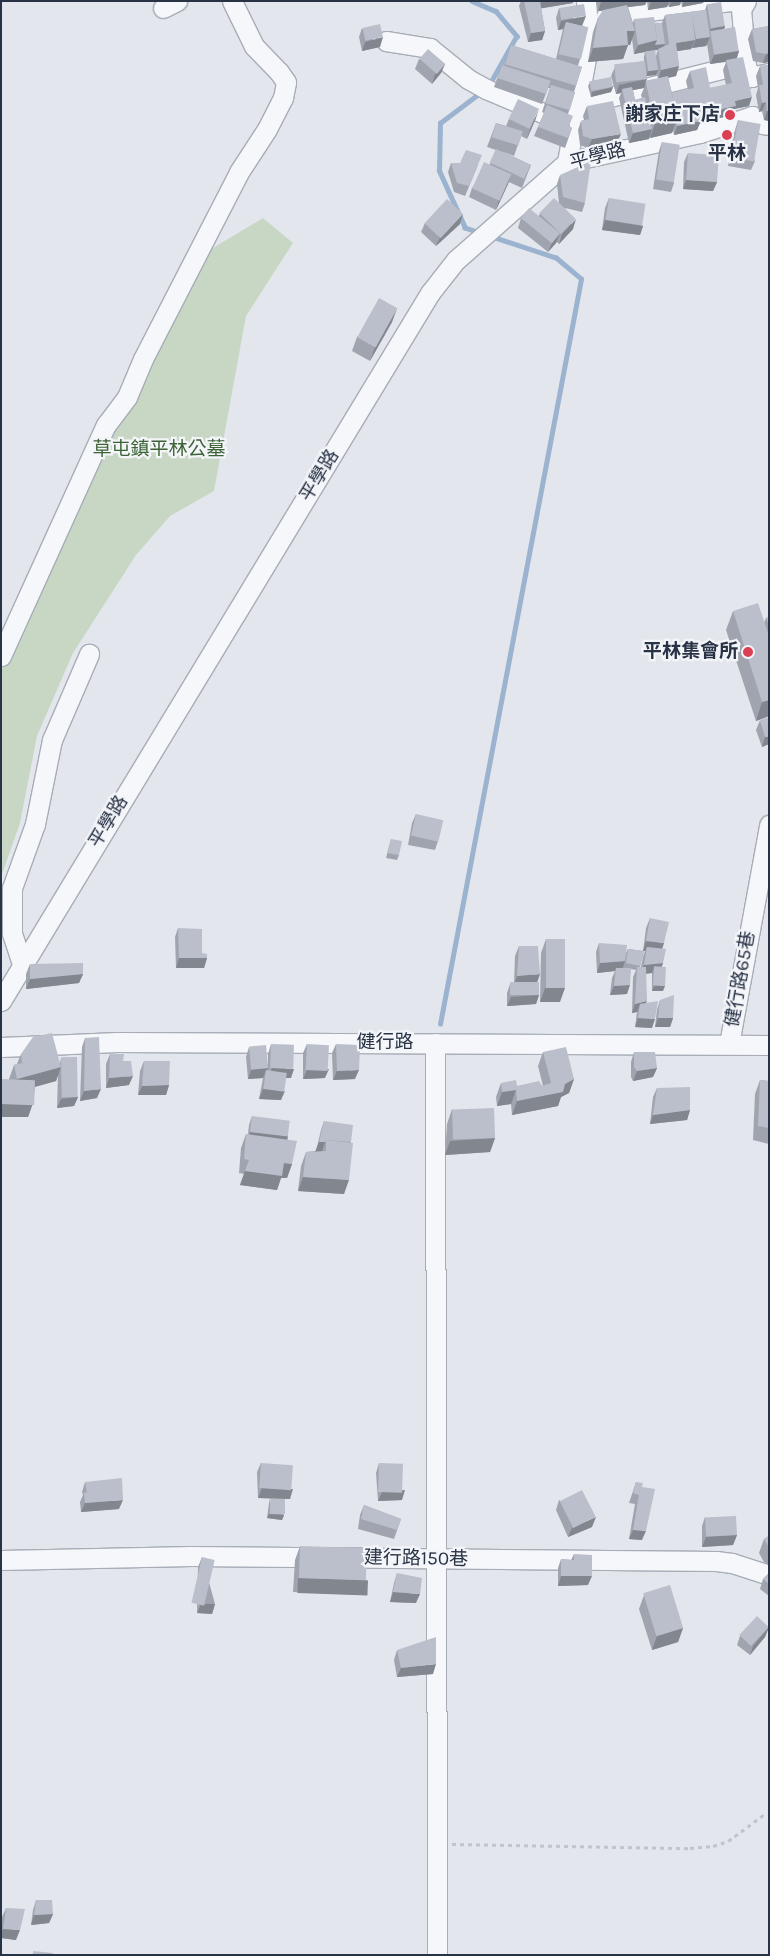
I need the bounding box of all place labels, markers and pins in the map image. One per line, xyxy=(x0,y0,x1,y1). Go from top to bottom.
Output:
place label: 謝家庄下店 xyxy=(625,104,720,126)
marker: 謝家庄下店 xyxy=(724,109,736,121)
marker: 平林 xyxy=(721,129,733,141)
place label: 平林 xyxy=(708,143,746,165)
place label: 平林集會所 xyxy=(643,641,738,663)
marker: 平林集會所 xyxy=(742,646,754,658)

